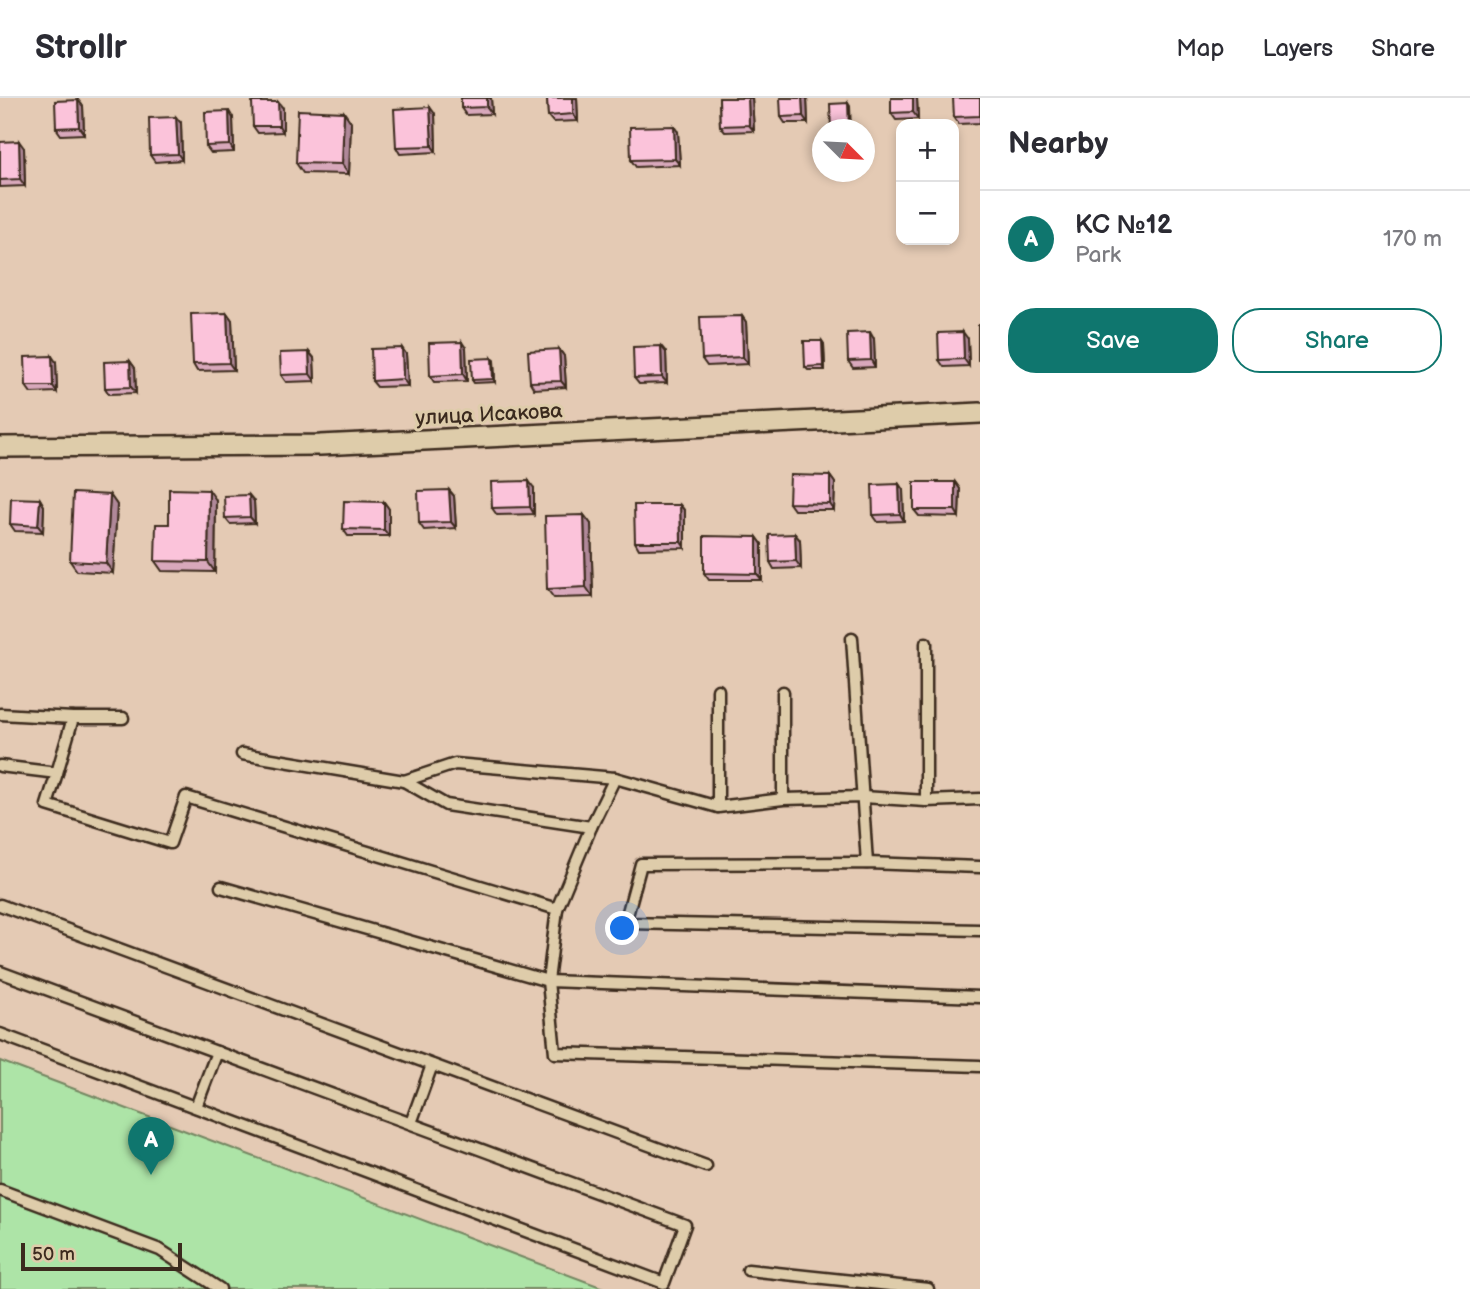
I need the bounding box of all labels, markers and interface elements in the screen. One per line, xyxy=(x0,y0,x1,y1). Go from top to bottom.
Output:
text: Strollr xyxy=(35,28,127,68)
text: Map xyxy=(1176,34,1224,63)
text: Layers xyxy=(1262,34,1333,63)
text: Share xyxy=(1371,34,1435,63)
north arrow xyxy=(812,119,875,182)
map controls xyxy=(896,119,959,245)
button: + xyxy=(896,119,959,182)
text: Nearby xyxy=(1008,126,1108,162)
button: − xyxy=(896,182,959,245)
text: КС №12 xyxy=(1075,210,1172,241)
text: A xyxy=(1024,225,1038,253)
text: 170 m xyxy=(1383,225,1442,253)
text: Park xyxy=(1075,241,1121,269)
button: Save xyxy=(1008,308,1218,373)
button: Share xyxy=(1232,308,1442,373)
street label: улица Исакова xyxy=(415,398,564,431)
your location xyxy=(605,911,639,945)
pin: A xyxy=(128,1117,174,1175)
scale bar xyxy=(21,1240,182,1272)
text: 50 m xyxy=(32,1243,75,1266)

